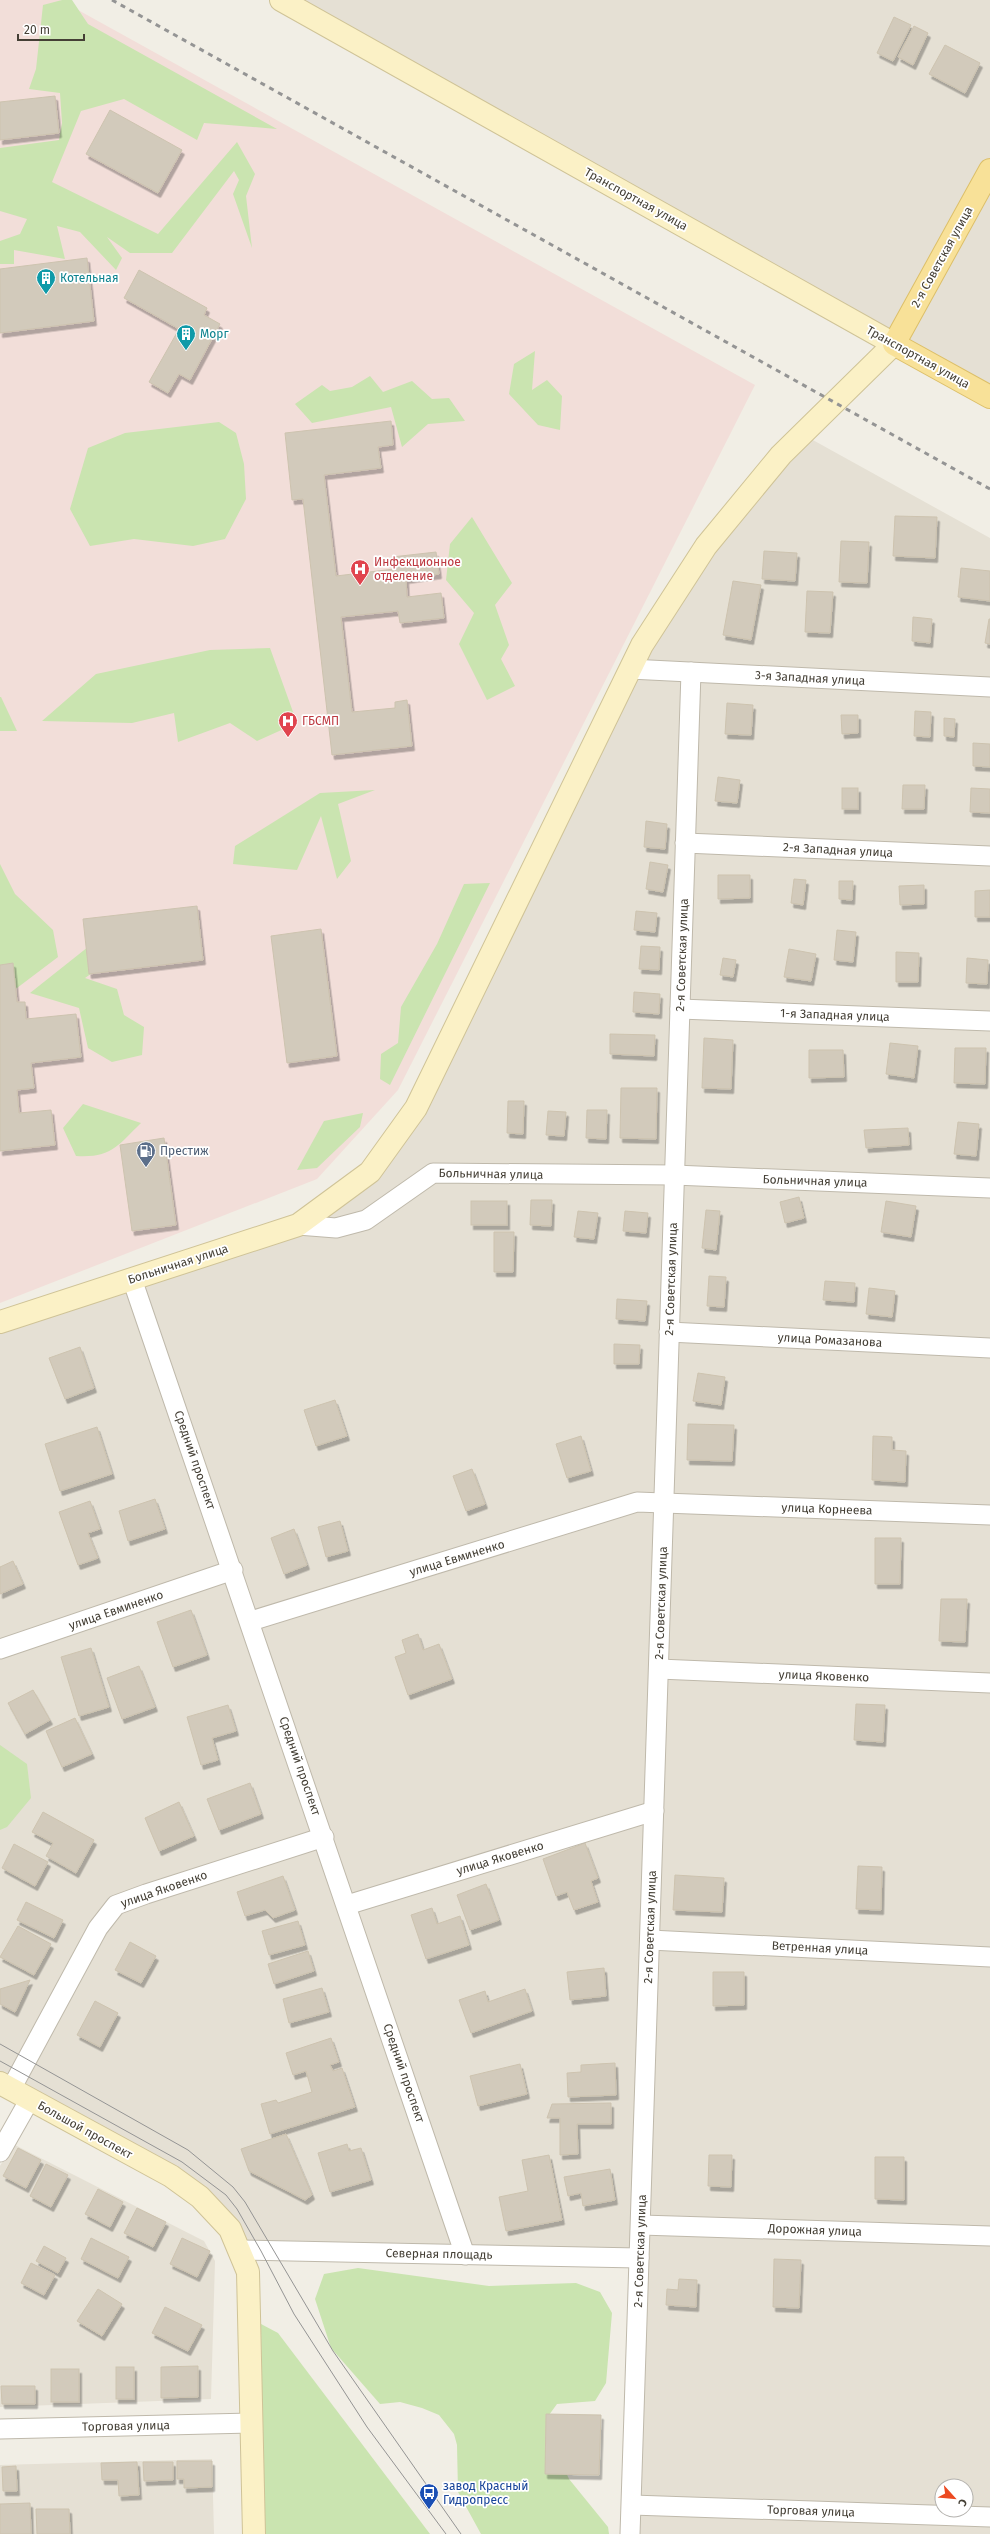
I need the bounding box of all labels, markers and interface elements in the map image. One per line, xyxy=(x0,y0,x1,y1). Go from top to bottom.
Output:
scale bar xyxy=(18,16,84,42)
text: 20 m xyxy=(24,23,50,37)
street label: Транспортная улица xyxy=(582,165,690,233)
street label: 2-я Советская улица xyxy=(908,204,976,310)
building icon: Котельная xyxy=(35,267,57,295)
place label: Котельная xyxy=(60,271,119,285)
building icon: Морг xyxy=(175,323,197,351)
street label: Транспортная улица xyxy=(864,323,972,391)
place label: Морг xyxy=(200,327,229,341)
place label: Инфекционное отделение xyxy=(374,555,461,583)
hospital icon: Инфекционное отделение xyxy=(349,558,371,586)
street label: 3-я Западная улица xyxy=(755,668,865,688)
hospital icon: ГБСМП xyxy=(277,710,299,738)
place label: ГБСМП xyxy=(302,714,339,728)
street label: 2-я Западная улица xyxy=(783,840,893,860)
street label: 2-я Советская улица xyxy=(673,898,691,1012)
street label: 1-я Западная улица xyxy=(780,1006,890,1024)
fuel station icon: Престиж xyxy=(135,1140,157,1168)
place label: Престиж xyxy=(160,1144,209,1158)
street label: Больничная улица xyxy=(439,1166,543,1182)
street label: Больничная улица xyxy=(762,1172,868,1190)
street label: 2-я Советская улица xyxy=(662,1222,680,1336)
street label: Больничная улица xyxy=(126,1241,230,1287)
street label: улица Ромазанова xyxy=(777,1330,883,1350)
street label: Средний проспект xyxy=(171,1409,219,1512)
street label: улица Корнеева xyxy=(781,1500,873,1518)
street label: улица Евминенко xyxy=(408,1537,506,1579)
street label: 2-я Советская улица xyxy=(652,1546,670,1660)
street label: улица Евминенко xyxy=(67,1587,165,1633)
street label: улица Яковенко xyxy=(779,1667,869,1685)
street label: Средний проспект xyxy=(276,1715,324,1818)
street label: улица Яковенко xyxy=(455,1838,545,1878)
street label: улица Яковенко xyxy=(119,1868,209,1910)
street label: 2-я Советская улица xyxy=(641,1870,659,1984)
street label: Ветренная улица xyxy=(771,1938,869,1958)
street label: Средний проспект xyxy=(380,2022,428,2125)
street label: Большой проспект xyxy=(35,2098,135,2162)
street label: 2-я Советская улица xyxy=(631,2194,649,2308)
street label: Дорожная улица xyxy=(767,2221,862,2239)
street label: Северная площадь xyxy=(385,2246,493,2262)
street label: Торговая улица xyxy=(82,2418,170,2434)
north arrow xyxy=(934,2478,974,2518)
place label: завод Красный Гидропресс xyxy=(443,2479,528,2507)
bus stop icon: завод Красный Гидропресс xyxy=(418,2482,440,2510)
text: С xyxy=(955,2497,970,2509)
street label: Торговая улица xyxy=(767,2502,855,2520)

